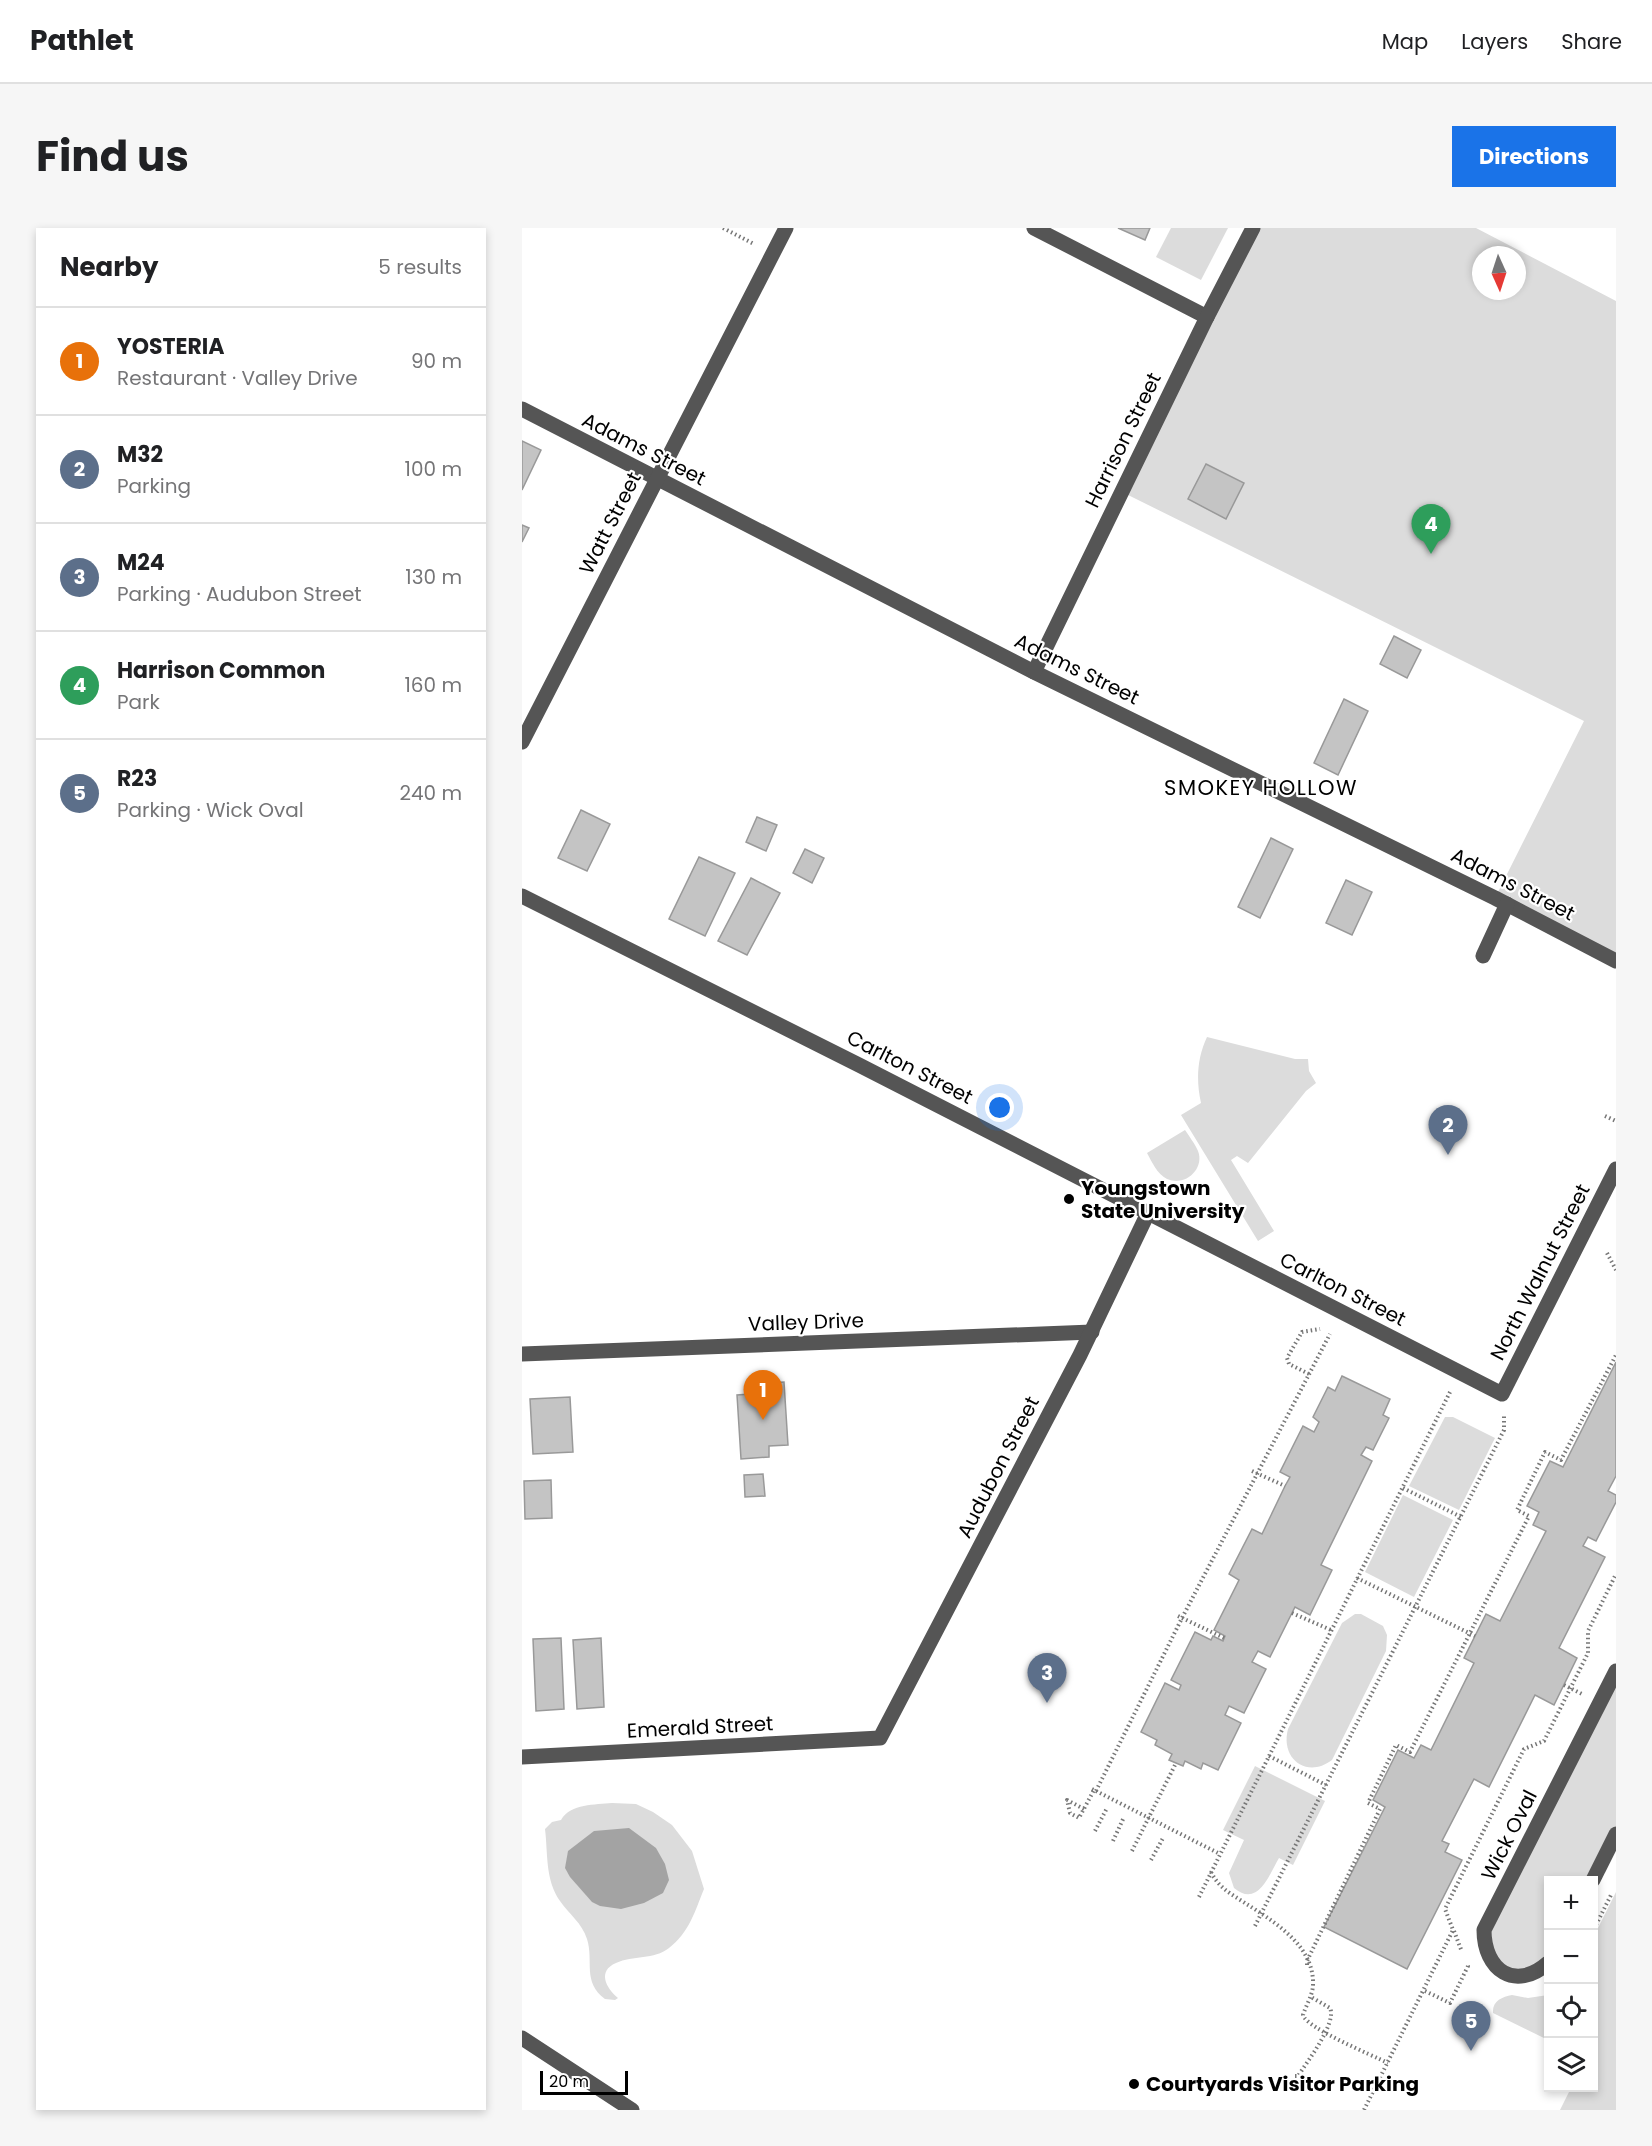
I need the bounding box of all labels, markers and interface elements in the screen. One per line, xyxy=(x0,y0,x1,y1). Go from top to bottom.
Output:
text: Pathlet xyxy=(30,21,134,60)
text: Map xyxy=(1382,27,1428,56)
text: Layers xyxy=(1461,27,1528,56)
text: Share xyxy=(1561,27,1622,56)
button: Directions xyxy=(1452,126,1616,187)
text: Find us xyxy=(36,127,189,186)
north arrow xyxy=(1472,246,1526,300)
text: Nearby xyxy=(60,249,158,285)
text: 5 results xyxy=(378,253,462,281)
text: YOSTERIA xyxy=(117,331,225,362)
text: 1 xyxy=(76,347,83,375)
text: 90 m xyxy=(411,347,462,375)
text: Restaurant · Valley Drive xyxy=(117,364,358,392)
street label: Harrison Street xyxy=(1078,368,1168,512)
street label: Adams Street xyxy=(577,406,711,492)
text: M32 xyxy=(117,439,163,470)
text: 2 xyxy=(74,455,85,483)
text: 100 m xyxy=(405,455,462,483)
street label: Watt Street xyxy=(572,467,648,579)
text: Parking xyxy=(117,472,191,500)
pin: 4 xyxy=(1412,504,1450,554)
text: M24 xyxy=(117,547,165,578)
text: 3 xyxy=(73,563,86,591)
text: 130 m xyxy=(405,563,462,591)
text: Parking · Audubon Street xyxy=(117,580,362,608)
street label: Adams Street xyxy=(1010,627,1144,711)
text: Harrison Common xyxy=(117,655,325,686)
text: 4 xyxy=(73,671,86,699)
text: 160 m xyxy=(404,671,462,699)
text: Park xyxy=(117,688,160,716)
text: R23 xyxy=(117,763,157,794)
district label: SMOKEY HOLLOW xyxy=(1164,773,1358,802)
text: 5 xyxy=(73,779,86,807)
text: 240 m xyxy=(399,779,462,807)
text: Parking · Wick Oval xyxy=(117,796,304,824)
street label: Adams Street xyxy=(1446,841,1580,927)
street label: Carlton Street xyxy=(842,1023,978,1111)
your location xyxy=(985,1093,1014,1122)
pin: 2 xyxy=(1428,1106,1468,1155)
place label: Youngstown State University xyxy=(1081,1174,1245,1225)
street label: North Walnut Street xyxy=(1483,1179,1597,1365)
marker: Youngstown State University xyxy=(1062,1192,1076,1206)
street label: Carlton Street xyxy=(1275,1245,1411,1333)
street label: Valley Drive xyxy=(748,1306,864,1338)
pin: 1 xyxy=(744,1370,782,1420)
street label: Audubon Street xyxy=(950,1391,1046,1543)
pin: 3 xyxy=(1028,1654,1066,1703)
street label: Emerald Street xyxy=(626,1709,774,1745)
street label: Wick Oval xyxy=(1474,1785,1544,1885)
map controls xyxy=(1544,1876,1598,2092)
button: + xyxy=(1544,1876,1598,1930)
button: − xyxy=(1544,1930,1598,1984)
button: locate xyxy=(1544,1984,1598,2038)
pin: 5 xyxy=(1452,2002,1490,2051)
button: layers xyxy=(1544,2038,1598,2092)
scale bar xyxy=(540,2068,628,2096)
text: 20 m xyxy=(549,2070,589,2093)
place label: Courtyards Visitor Parking xyxy=(1146,2070,1419,2098)
marker: Courtyards Visitor Parking xyxy=(1127,2077,1141,2091)

